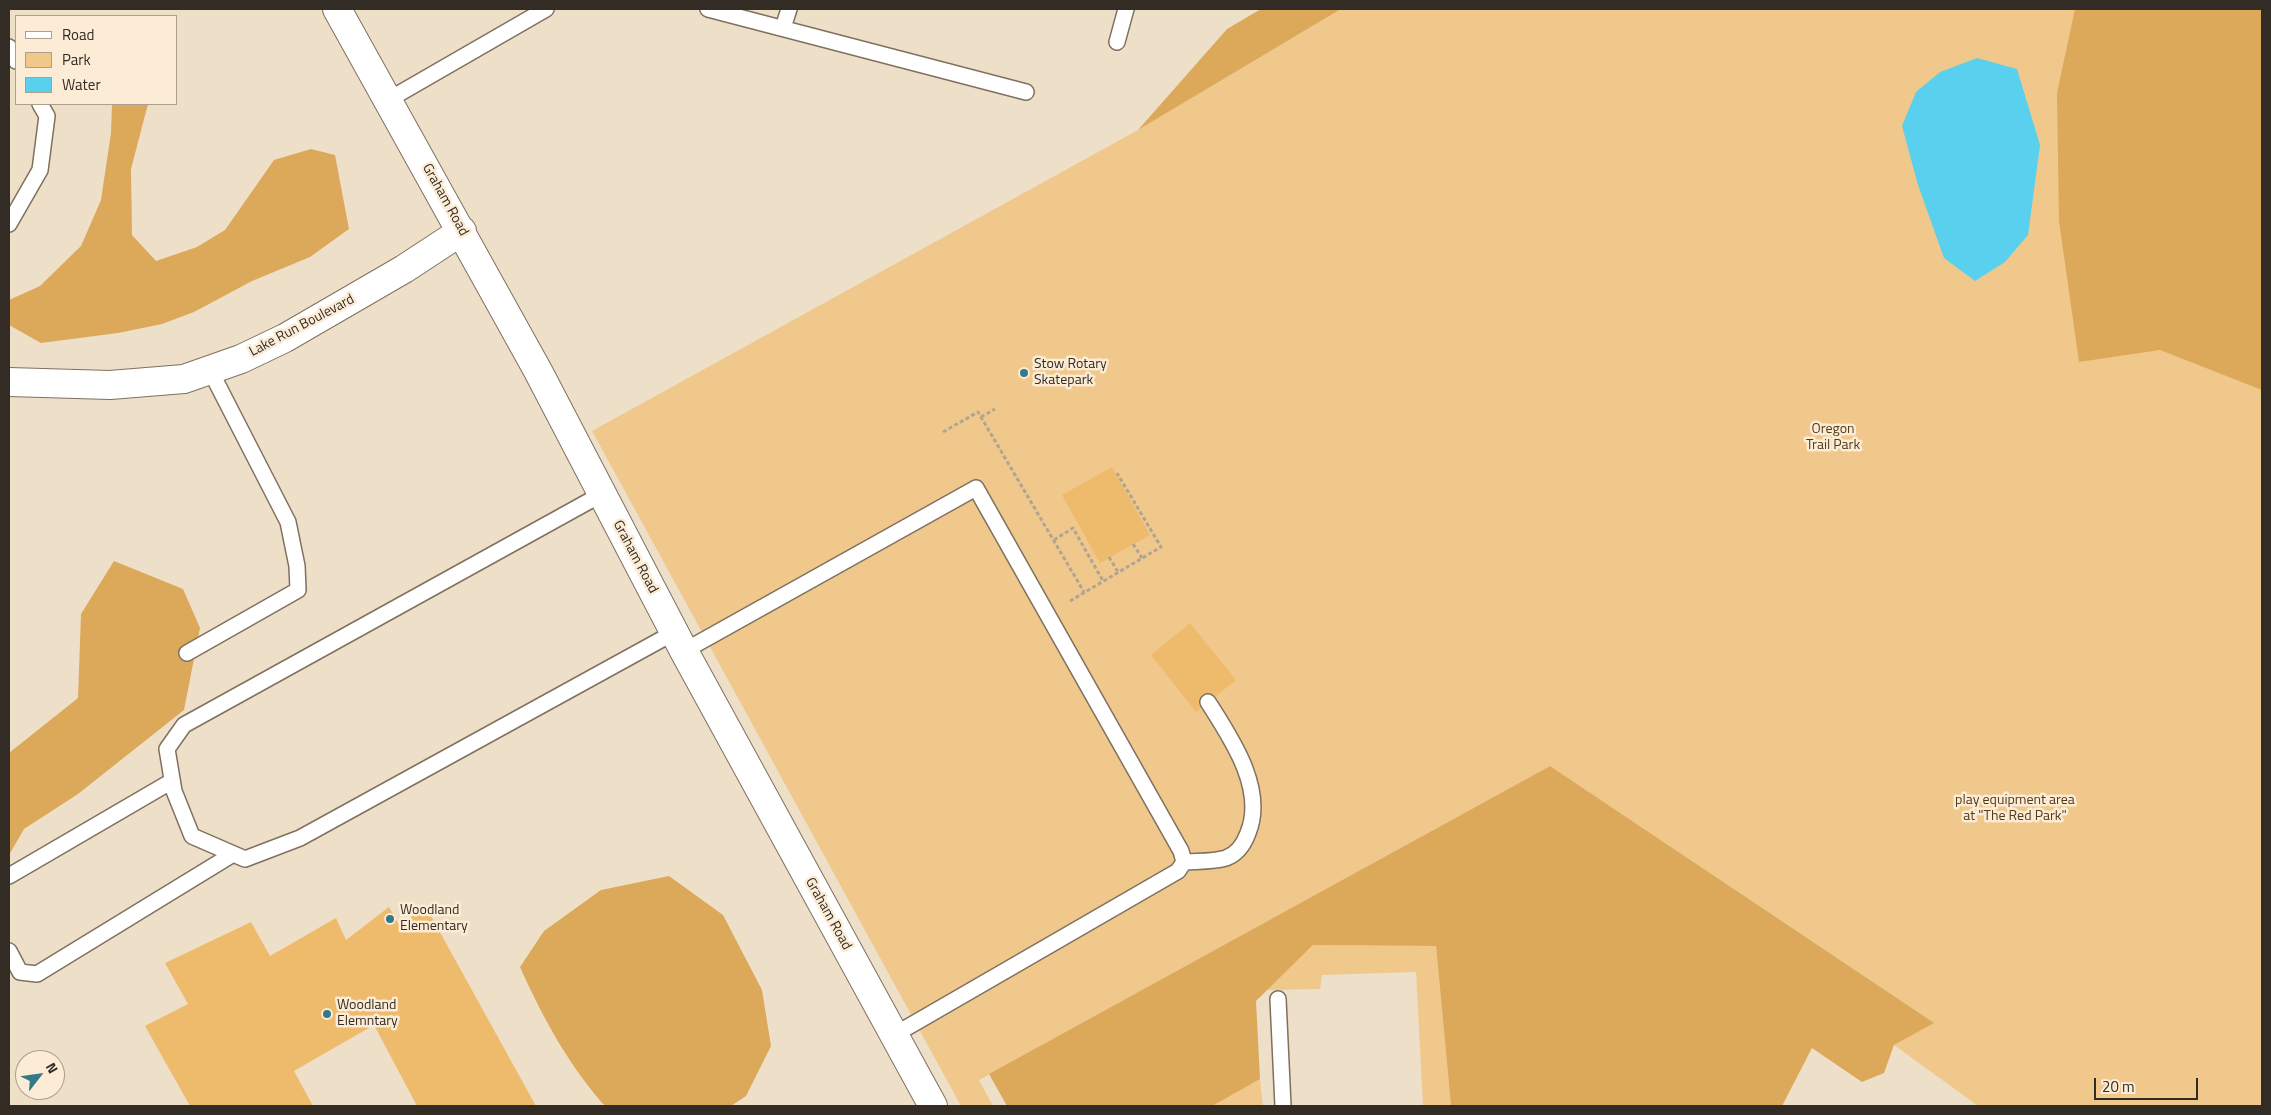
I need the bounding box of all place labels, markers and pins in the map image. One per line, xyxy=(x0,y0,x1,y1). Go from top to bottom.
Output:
place label: Stow Rotary Skatepark xyxy=(1034,357,1107,390)
marker: Stow Rotary Skatepark xyxy=(1018,367,1030,379)
place label: Woodland Elementary xyxy=(400,903,468,936)
marker: Woodland Elementary xyxy=(384,913,396,925)
place label: Woodland Elemntary xyxy=(337,998,398,1030)
marker: Woodland Elemntary xyxy=(321,1008,333,1020)

